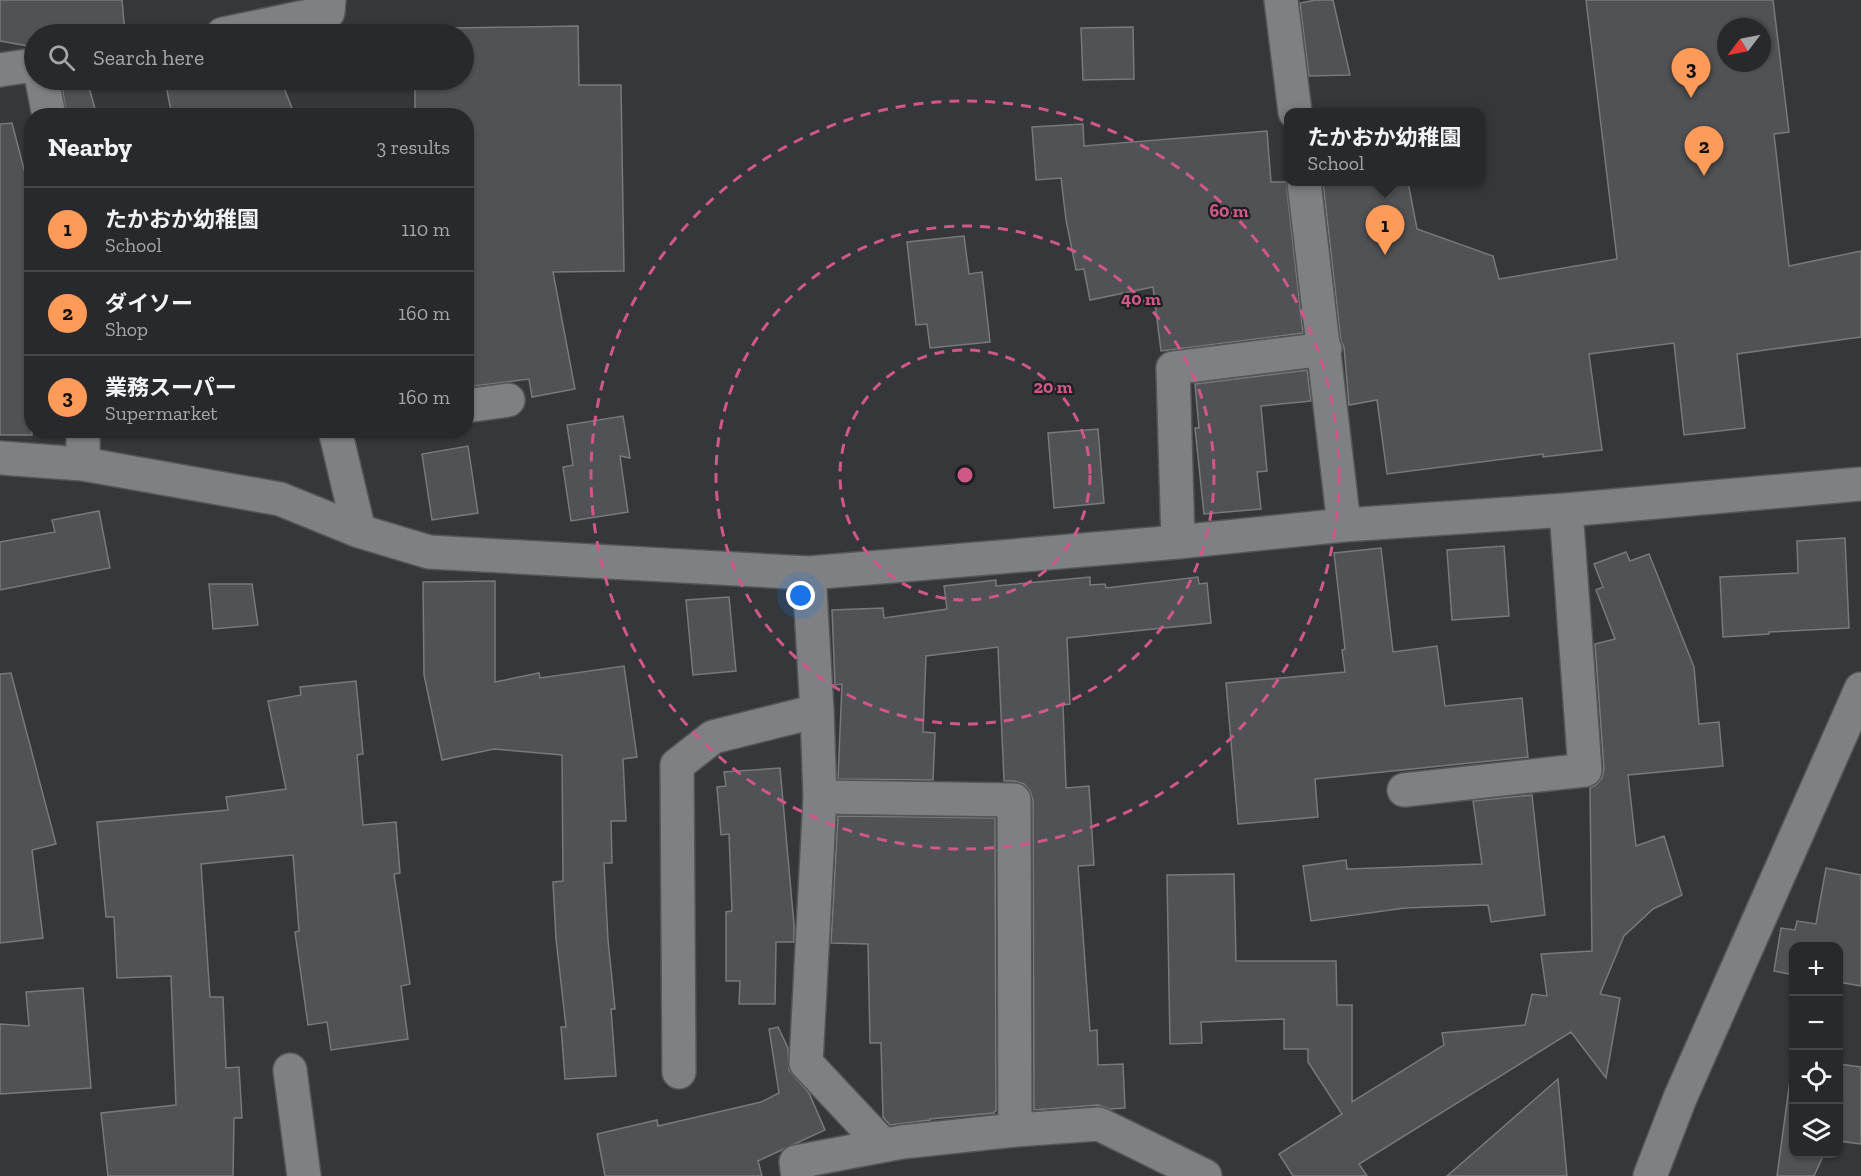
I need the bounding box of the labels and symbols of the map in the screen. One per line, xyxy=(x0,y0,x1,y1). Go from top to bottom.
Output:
north arrow xyxy=(1717,18,1771,72)
pin: 3 xyxy=(1672,48,1710,98)
pin: 2 xyxy=(1684,126,1724,176)
text: 60 m xyxy=(1209,200,1249,222)
pin: 1 xyxy=(1366,206,1404,255)
text: 40 m xyxy=(1121,288,1161,310)
text: 20 m xyxy=(1033,376,1073,398)
centre of rings xyxy=(955,465,975,485)
your location xyxy=(786,581,815,610)

